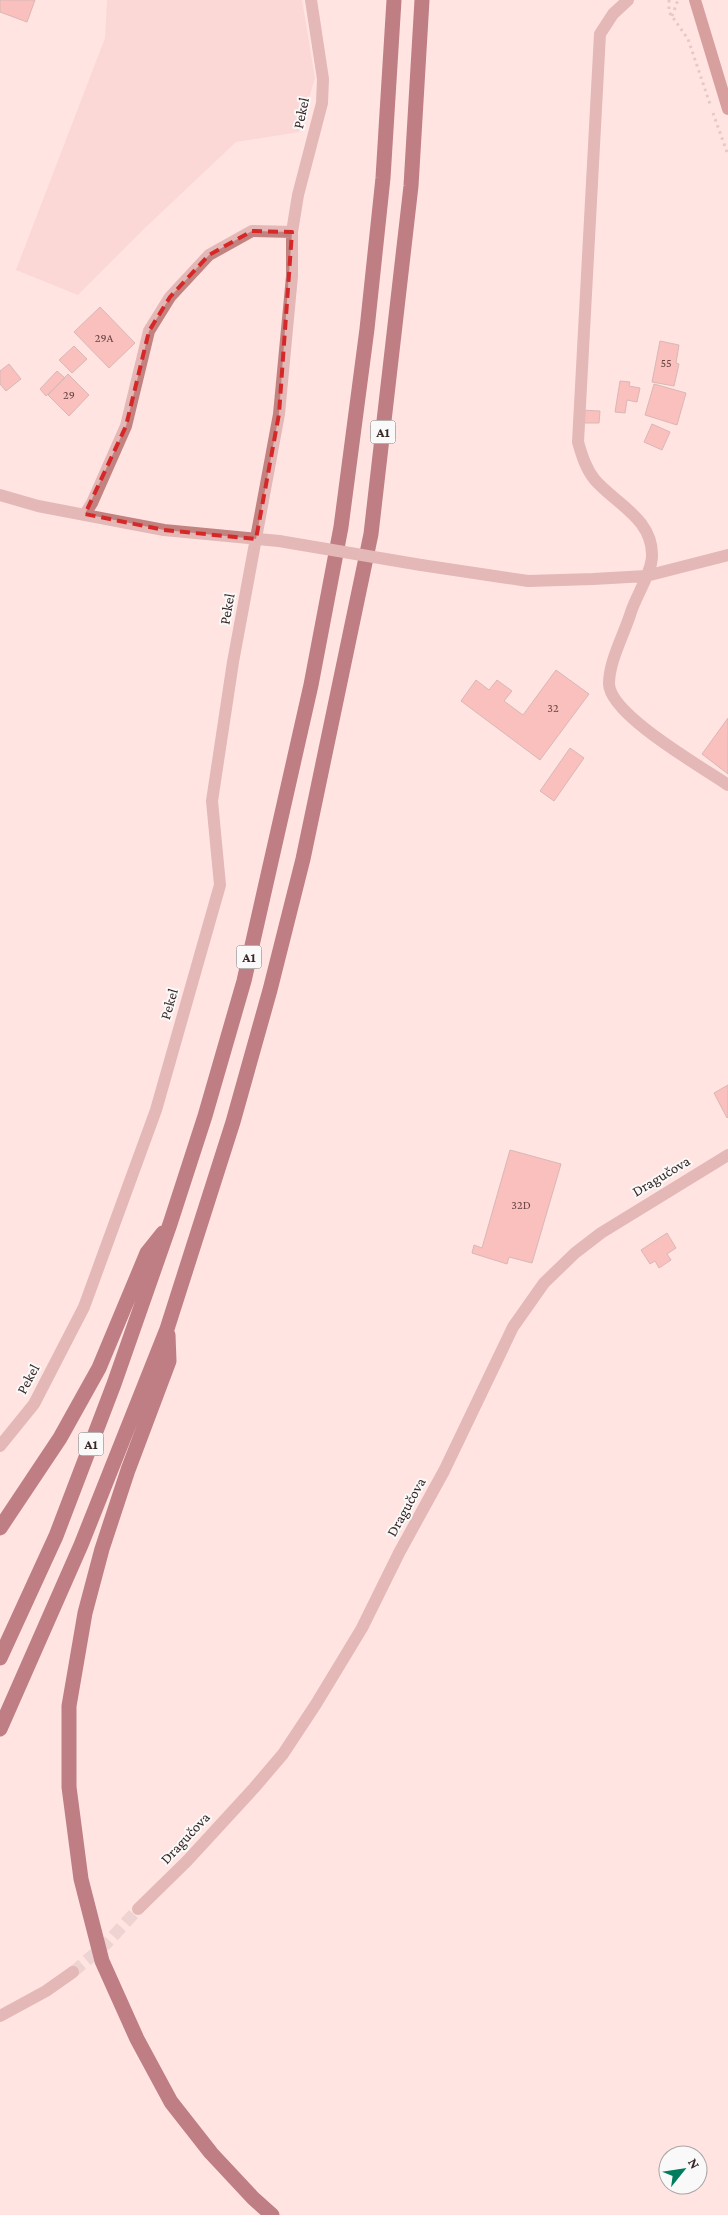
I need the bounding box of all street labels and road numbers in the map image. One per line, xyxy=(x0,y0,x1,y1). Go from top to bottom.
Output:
street label: Pekel xyxy=(290,96,312,130)
road number: A1 xyxy=(370,421,396,444)
street label: Pekel xyxy=(216,592,238,626)
road number: A1 xyxy=(236,946,262,969)
street label: Pekel xyxy=(157,987,181,1021)
street label: Dragučova xyxy=(629,1153,693,1200)
street label: Pekel xyxy=(14,1361,42,1397)
road number: A1 xyxy=(78,1432,104,1456)
street label: Dragučova xyxy=(383,1475,430,1540)
street label: Dragučova xyxy=(157,1809,214,1868)

